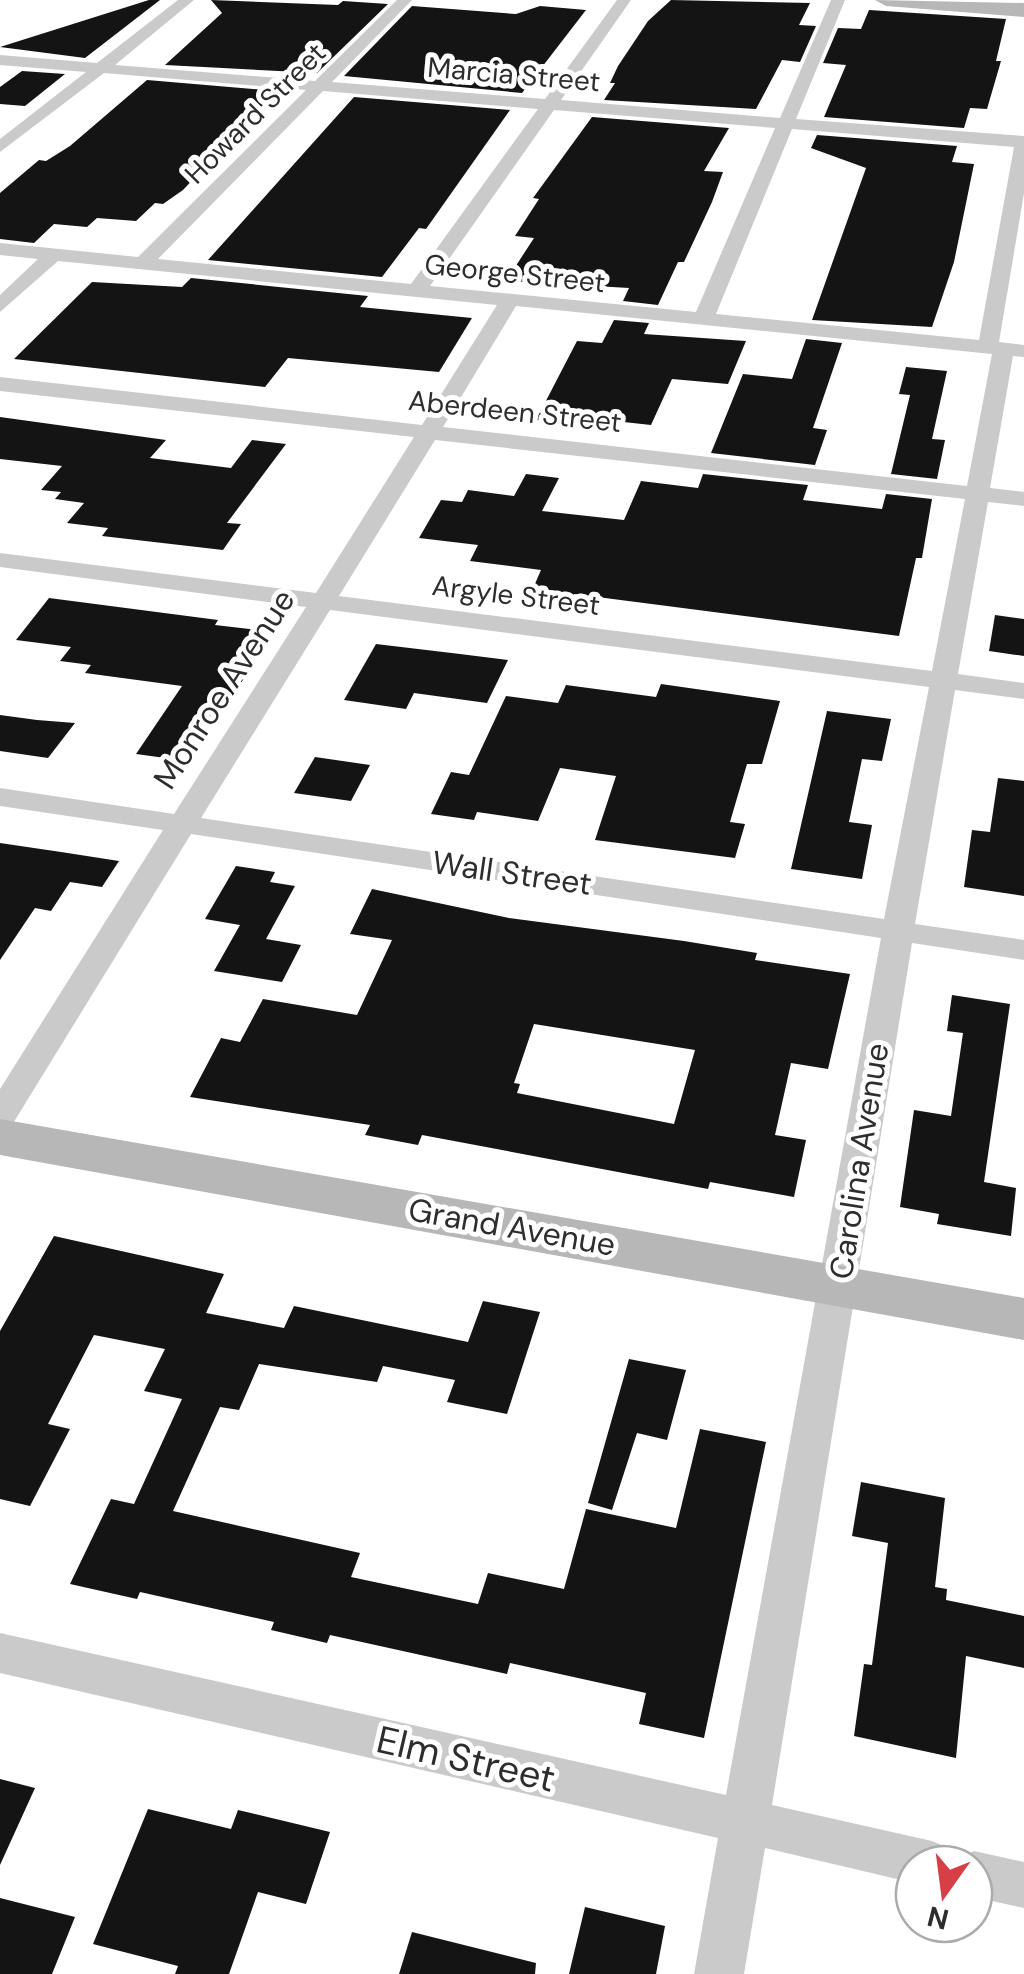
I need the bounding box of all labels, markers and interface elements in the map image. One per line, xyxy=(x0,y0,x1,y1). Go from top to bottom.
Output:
street label: Howard Street xyxy=(177,35,334,192)
street label: Marcia Street xyxy=(426,49,602,100)
street label: George Street xyxy=(423,246,607,301)
street label: Aberdeen Street xyxy=(407,382,623,441)
street label: Argyle Street xyxy=(430,567,602,624)
street label: Monroe Avenue xyxy=(144,581,304,797)
street label: Wall Street xyxy=(430,841,594,905)
street label: Carolina Avenue xyxy=(820,1040,898,1282)
street label: Grand Avenue xyxy=(405,1188,619,1266)
street label: Elm Street xyxy=(372,1714,560,1804)
north arrow xyxy=(894,1844,994,1944)
text: N xyxy=(924,1897,952,1938)

